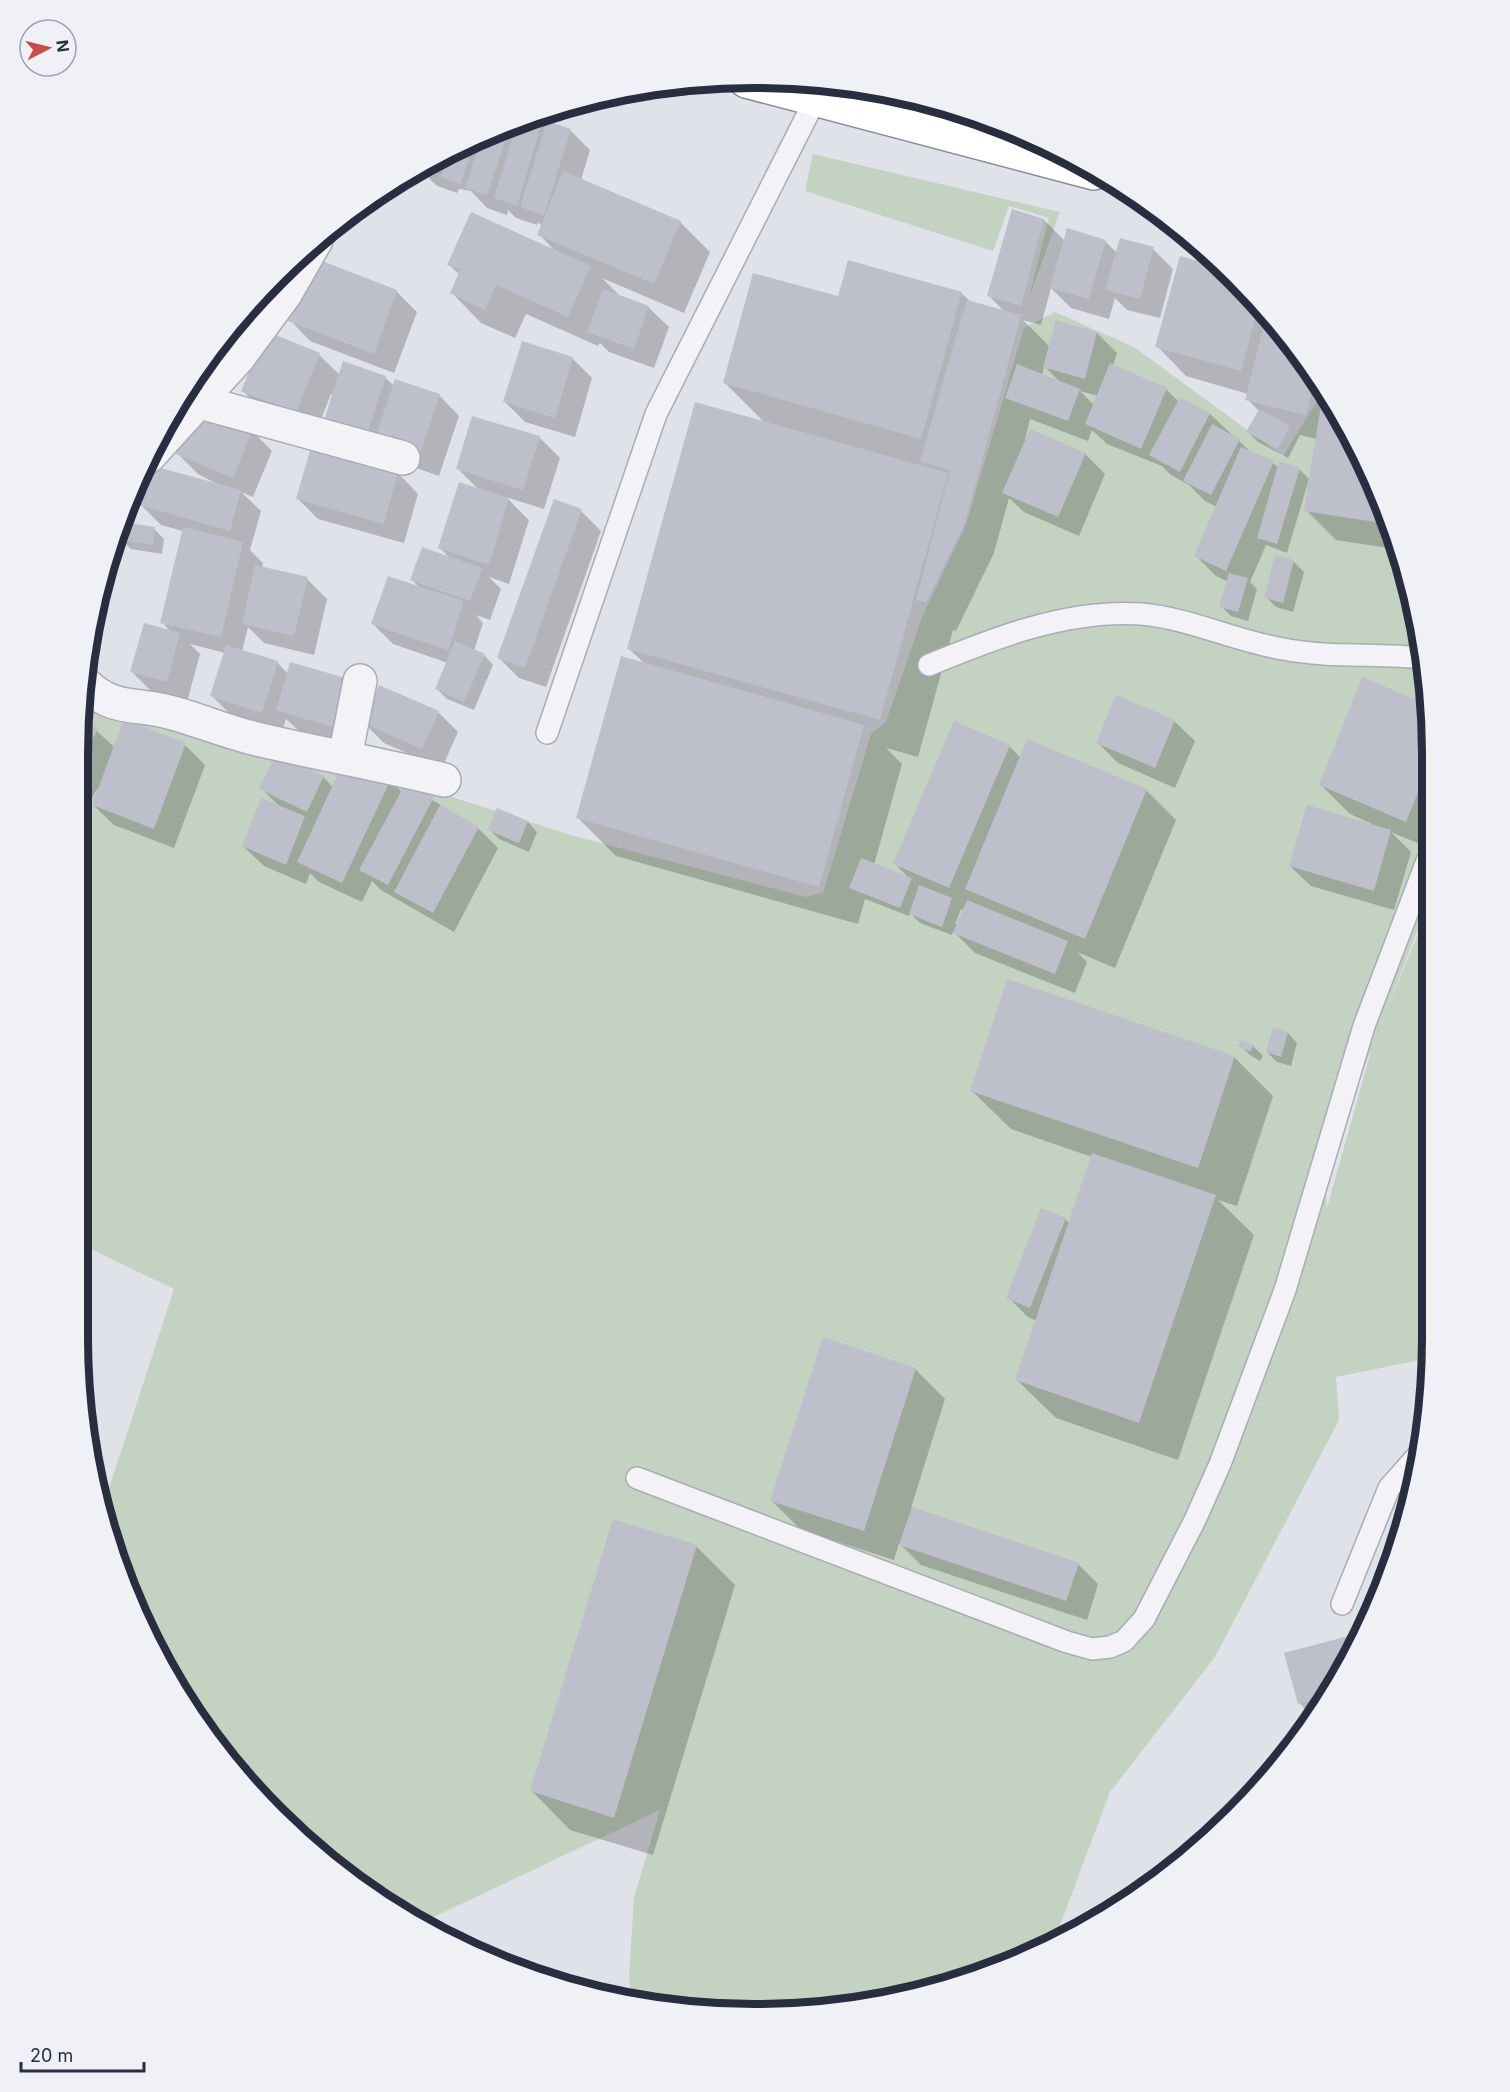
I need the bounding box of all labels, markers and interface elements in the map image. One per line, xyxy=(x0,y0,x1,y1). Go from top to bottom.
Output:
north arrow xyxy=(18,18,78,78)
text: N xyxy=(52,39,74,53)
scale bar xyxy=(21,2035,144,2073)
text: 20 m xyxy=(30,2045,73,2066)

